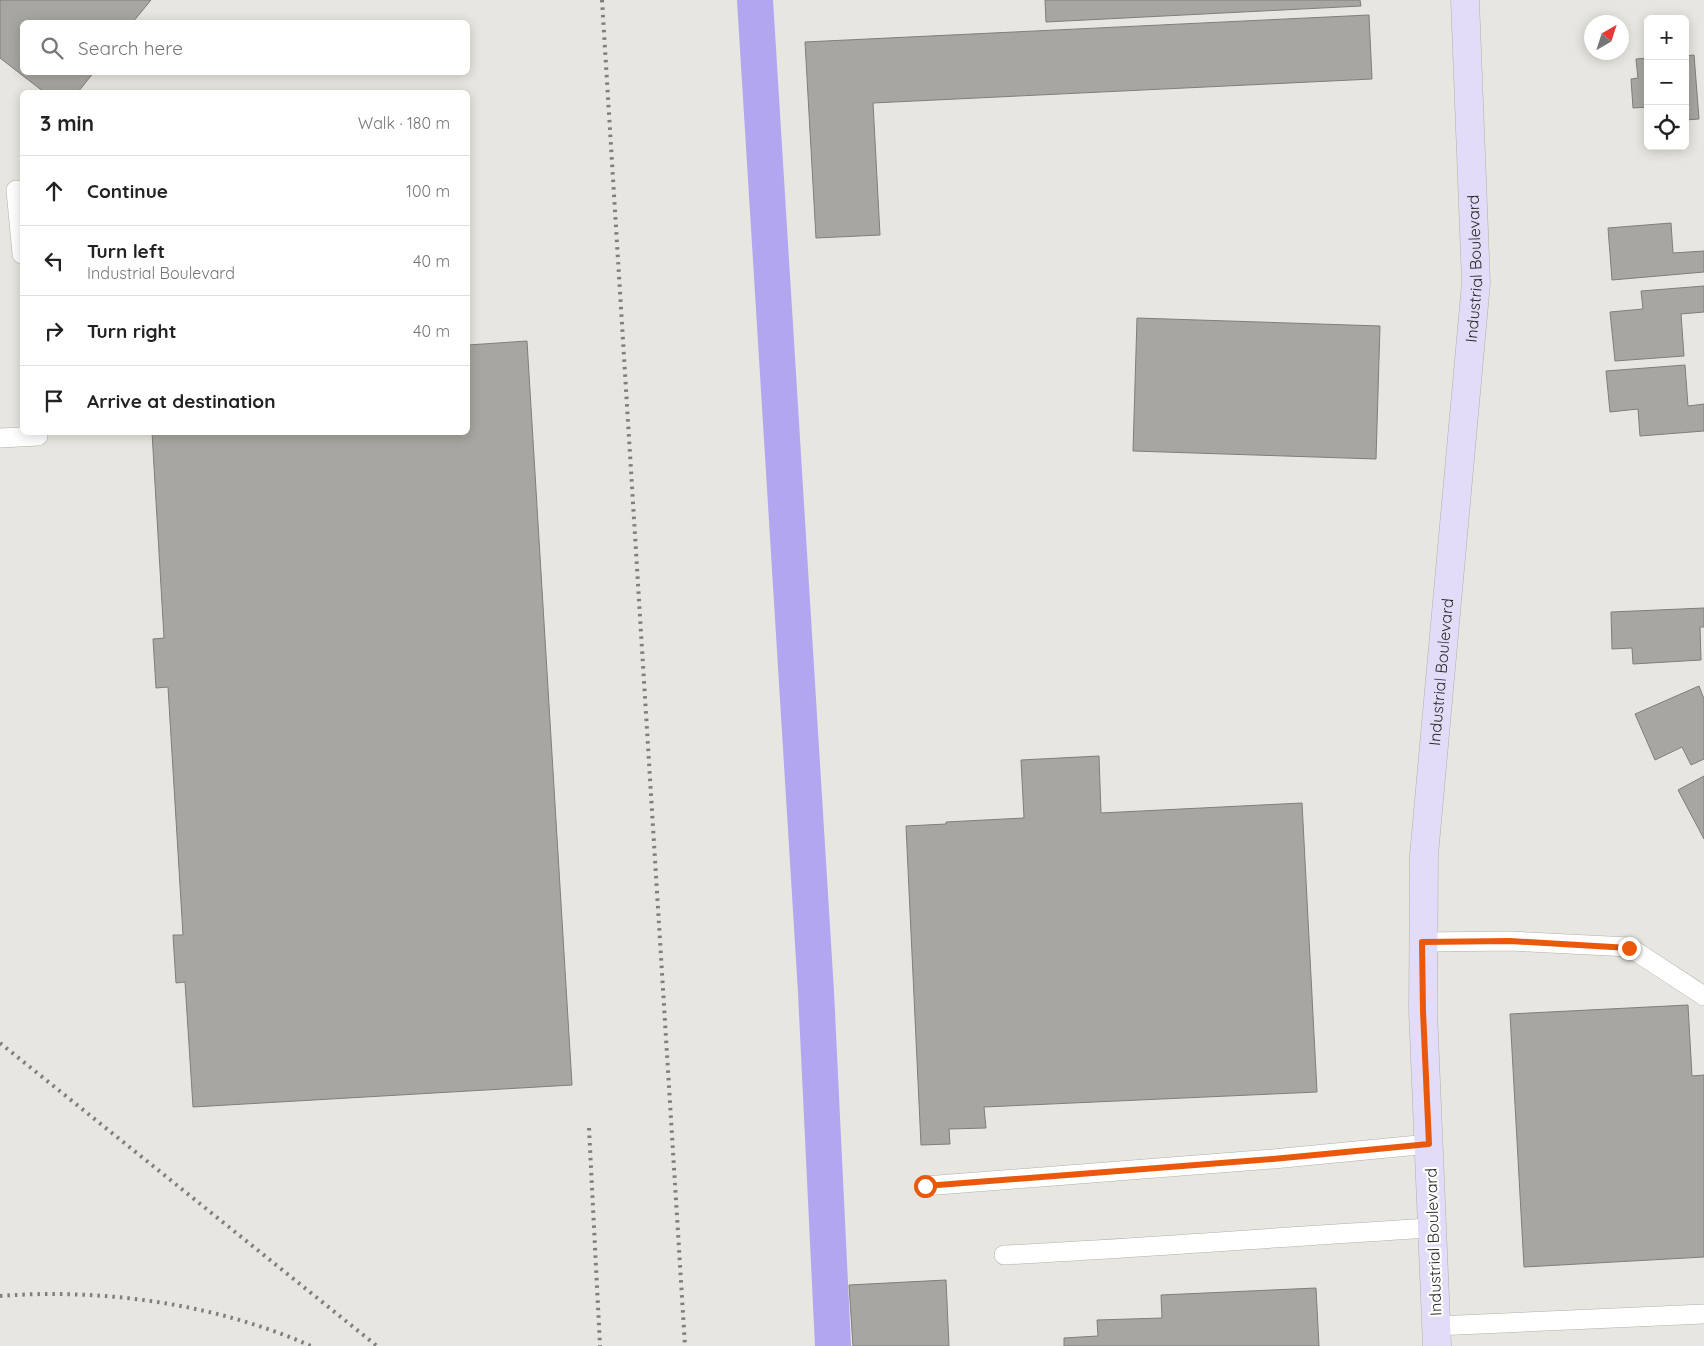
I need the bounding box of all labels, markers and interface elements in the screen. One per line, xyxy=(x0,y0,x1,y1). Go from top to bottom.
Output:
north arrow xyxy=(1584,15,1629,60)
map controls xyxy=(1644,15,1689,150)
button: + xyxy=(1644,15,1689,60)
search box xyxy=(20,20,470,75)
icon: search xyxy=(38,34,66,62)
text: Search here xyxy=(78,36,183,60)
button: − xyxy=(1644,60,1689,105)
button: locate xyxy=(1644,105,1689,150)
text: 3 min xyxy=(40,110,94,136)
text: Walk · 180 m xyxy=(358,113,450,133)
icon: ahead xyxy=(40,177,68,205)
text: Continue xyxy=(87,179,168,203)
text: 100 m xyxy=(406,181,450,201)
street label: Industrial Boulevard xyxy=(1461,194,1486,343)
text: Turn left xyxy=(87,239,165,263)
icon: left xyxy=(40,247,68,275)
text: 40 m xyxy=(413,251,450,271)
text: Industrial Boulevard xyxy=(87,263,235,283)
icon: right xyxy=(40,317,68,345)
text: Turn right xyxy=(87,319,176,343)
text: 40 m xyxy=(413,321,450,341)
icon: arrive xyxy=(40,387,68,415)
text: Arrive at destination xyxy=(87,389,276,413)
street label: Industrial Boulevard xyxy=(1424,597,1457,747)
route end xyxy=(1618,937,1641,960)
street label: Industrial Boulevard xyxy=(1420,1168,1446,1316)
route start xyxy=(914,1175,937,1198)

